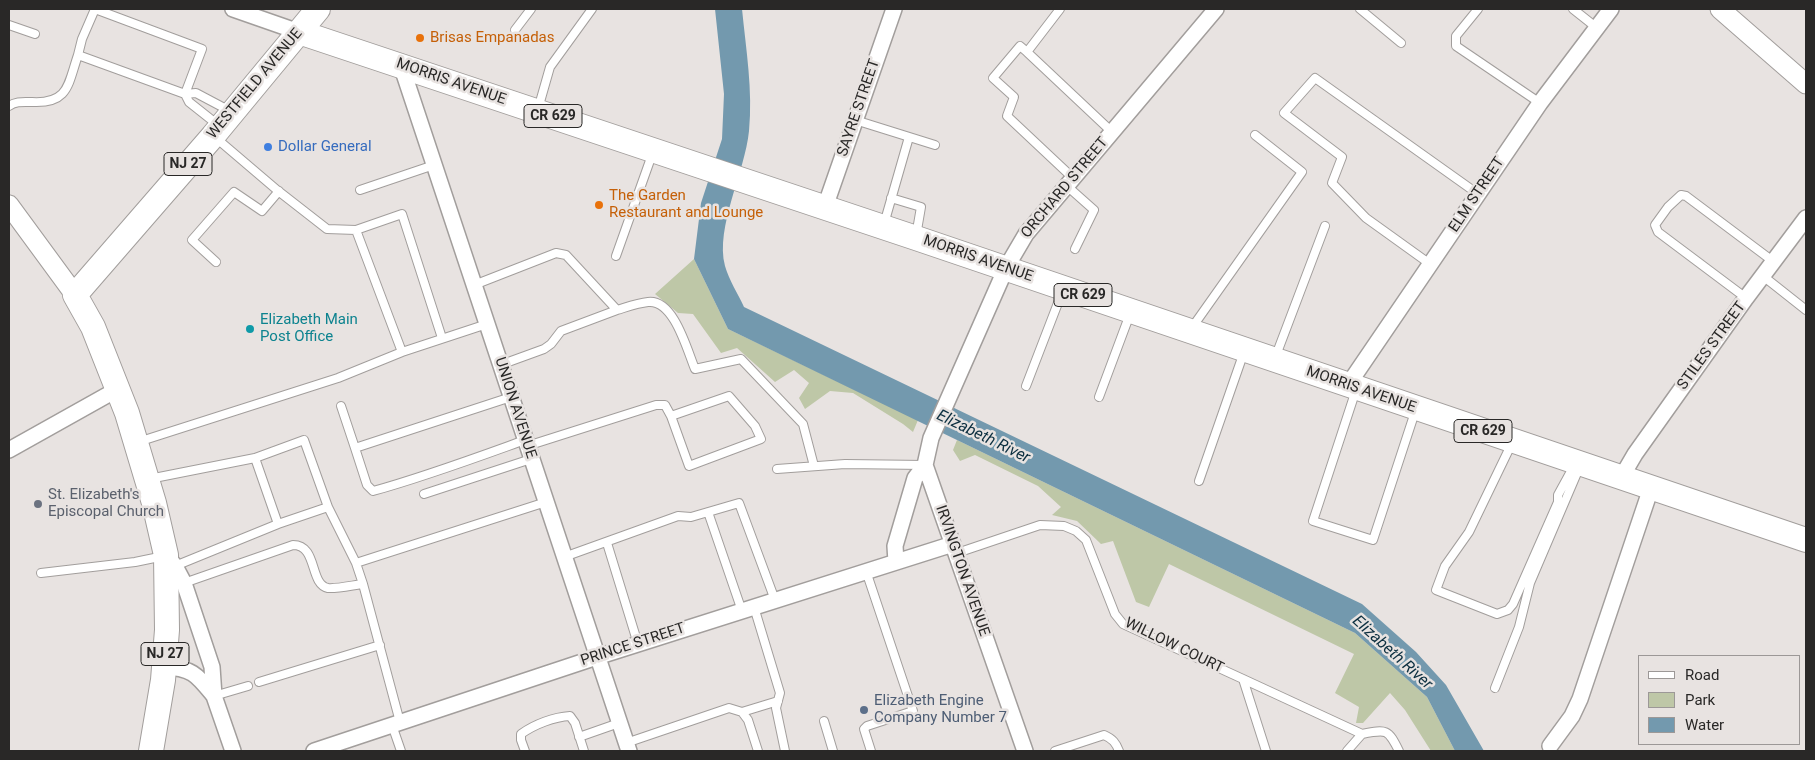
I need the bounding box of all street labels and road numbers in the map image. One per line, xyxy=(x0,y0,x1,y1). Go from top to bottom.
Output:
street label: WESTFIELD AVENUE xyxy=(204,25,306,143)
street label: MORRIS AVENUE xyxy=(394,55,508,109)
street label: SAYRE STREET xyxy=(834,57,884,159)
road number: CR 629 xyxy=(524,104,582,128)
street label: ORCHARD STREET xyxy=(1018,134,1112,242)
road number: NJ 27 xyxy=(164,152,212,175)
street label: ELM STREET xyxy=(1445,154,1509,236)
street label: MORRIS AVENUE xyxy=(921,232,1035,286)
road number: CR 629 xyxy=(1054,284,1112,306)
street label: STILES STREET xyxy=(1674,298,1750,394)
street label: UNION AVENUE xyxy=(490,355,540,461)
street label: MORRIS AVENUE xyxy=(1304,363,1418,417)
road number: CR 629 xyxy=(1454,420,1512,442)
street label: IRVINGTON AVENUE xyxy=(931,503,993,639)
street label: WILLOW COURT xyxy=(1122,614,1226,678)
street label: PRINCE STREET xyxy=(579,620,687,670)
road number: NJ 27 xyxy=(141,642,189,666)

